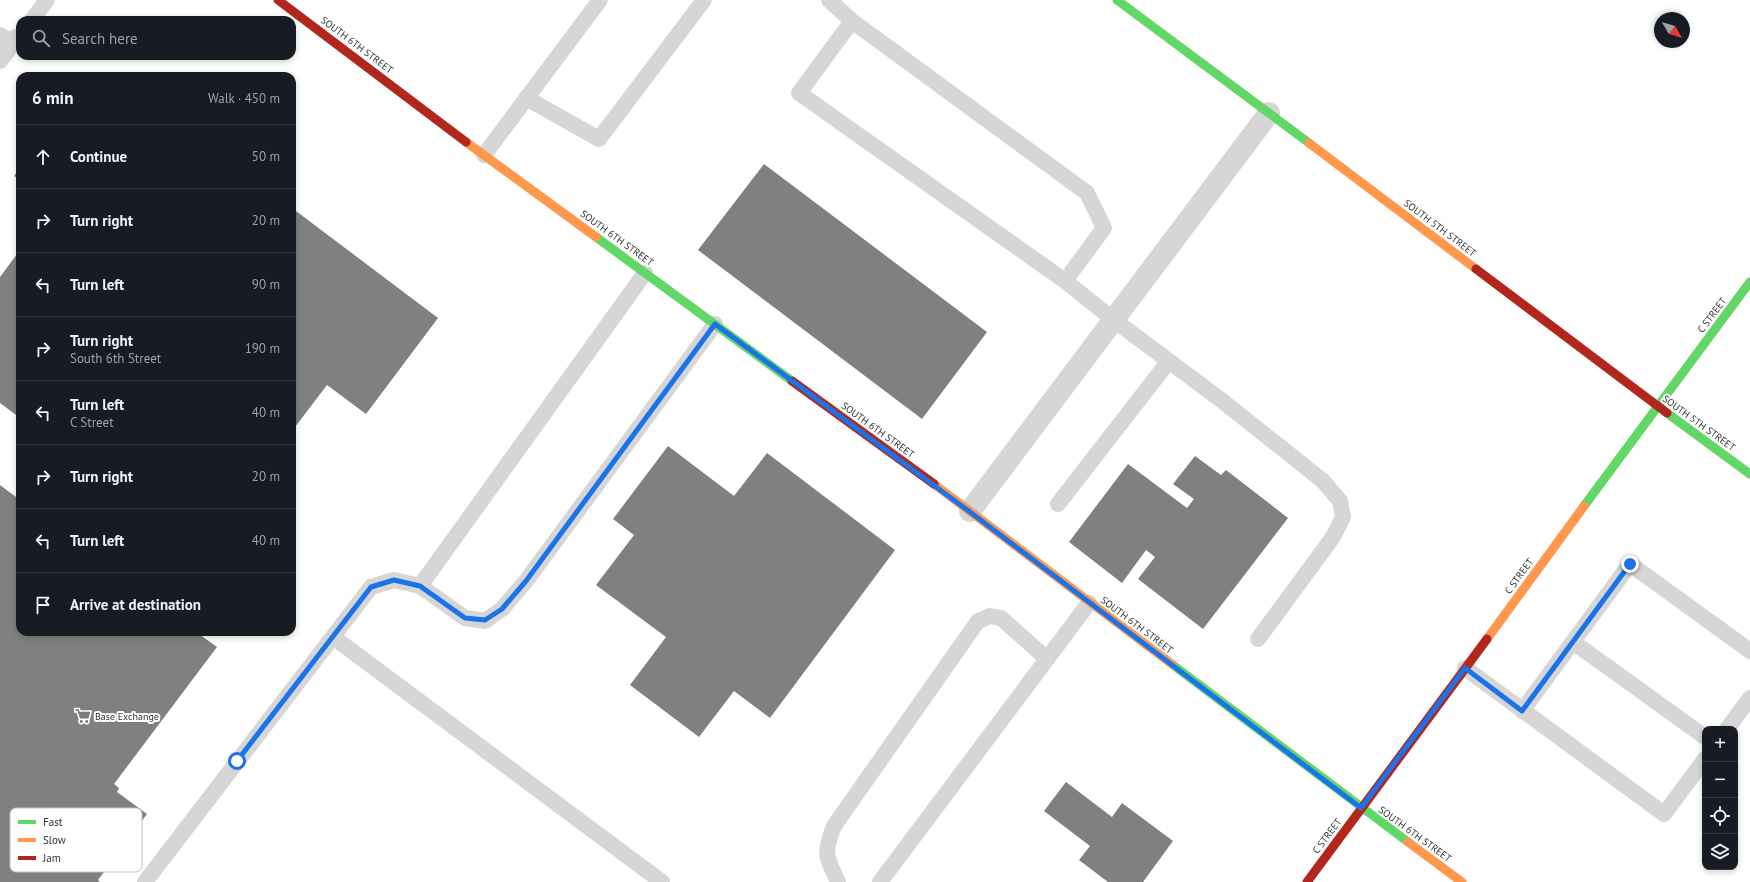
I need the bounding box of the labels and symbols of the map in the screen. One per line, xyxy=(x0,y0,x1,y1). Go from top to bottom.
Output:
north arrow xyxy=(1654,12,1690,48)
street label: SOUTH 6TH STREET xyxy=(318,14,396,77)
street label: SOUTH 5TH STREET xyxy=(1401,197,1479,260)
street label: SOUTH 6TH STREET xyxy=(578,207,656,269)
street label: C STREET xyxy=(1694,294,1730,335)
street label: SOUTH 5TH STREET xyxy=(1660,392,1738,454)
street label: SOUTH 6TH STREET xyxy=(839,399,917,461)
street label: C STREET xyxy=(1502,555,1537,596)
route end xyxy=(1621,555,1639,573)
street label: SOUTH 6TH STREET xyxy=(1098,594,1176,657)
supermarket icon: Base Exchange xyxy=(74,707,92,725)
place label: Base Exchange xyxy=(95,710,159,723)
route start xyxy=(228,752,246,770)
street label: SOUTH 6TH STREET xyxy=(1376,803,1454,865)
legend xyxy=(10,808,142,872)
text: Fast xyxy=(43,815,63,829)
street label: C STREET xyxy=(1309,815,1345,856)
text: Slow xyxy=(43,833,66,847)
text: Jam xyxy=(42,851,61,865)

